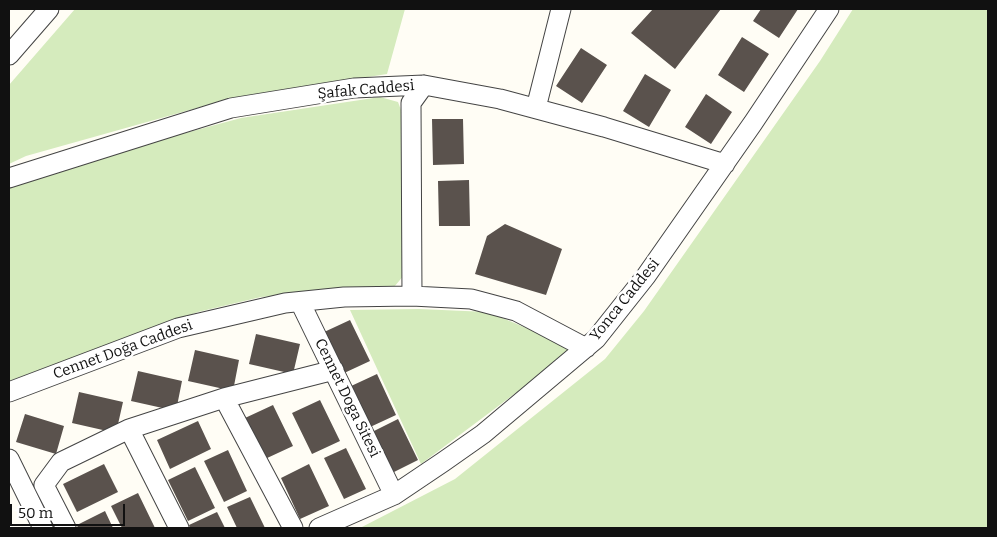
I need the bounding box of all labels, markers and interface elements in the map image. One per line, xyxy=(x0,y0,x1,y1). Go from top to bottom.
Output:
street label: Şafak Caddesi xyxy=(317,77,415,103)
street label: Yonca Caddesi xyxy=(586,255,664,345)
street label: Cennet Doğa Caddesi xyxy=(51,316,195,384)
street label: Cennet Doga Sitesi xyxy=(310,336,384,460)
scale bar xyxy=(12,494,128,526)
text: 50 m xyxy=(18,504,53,522)

